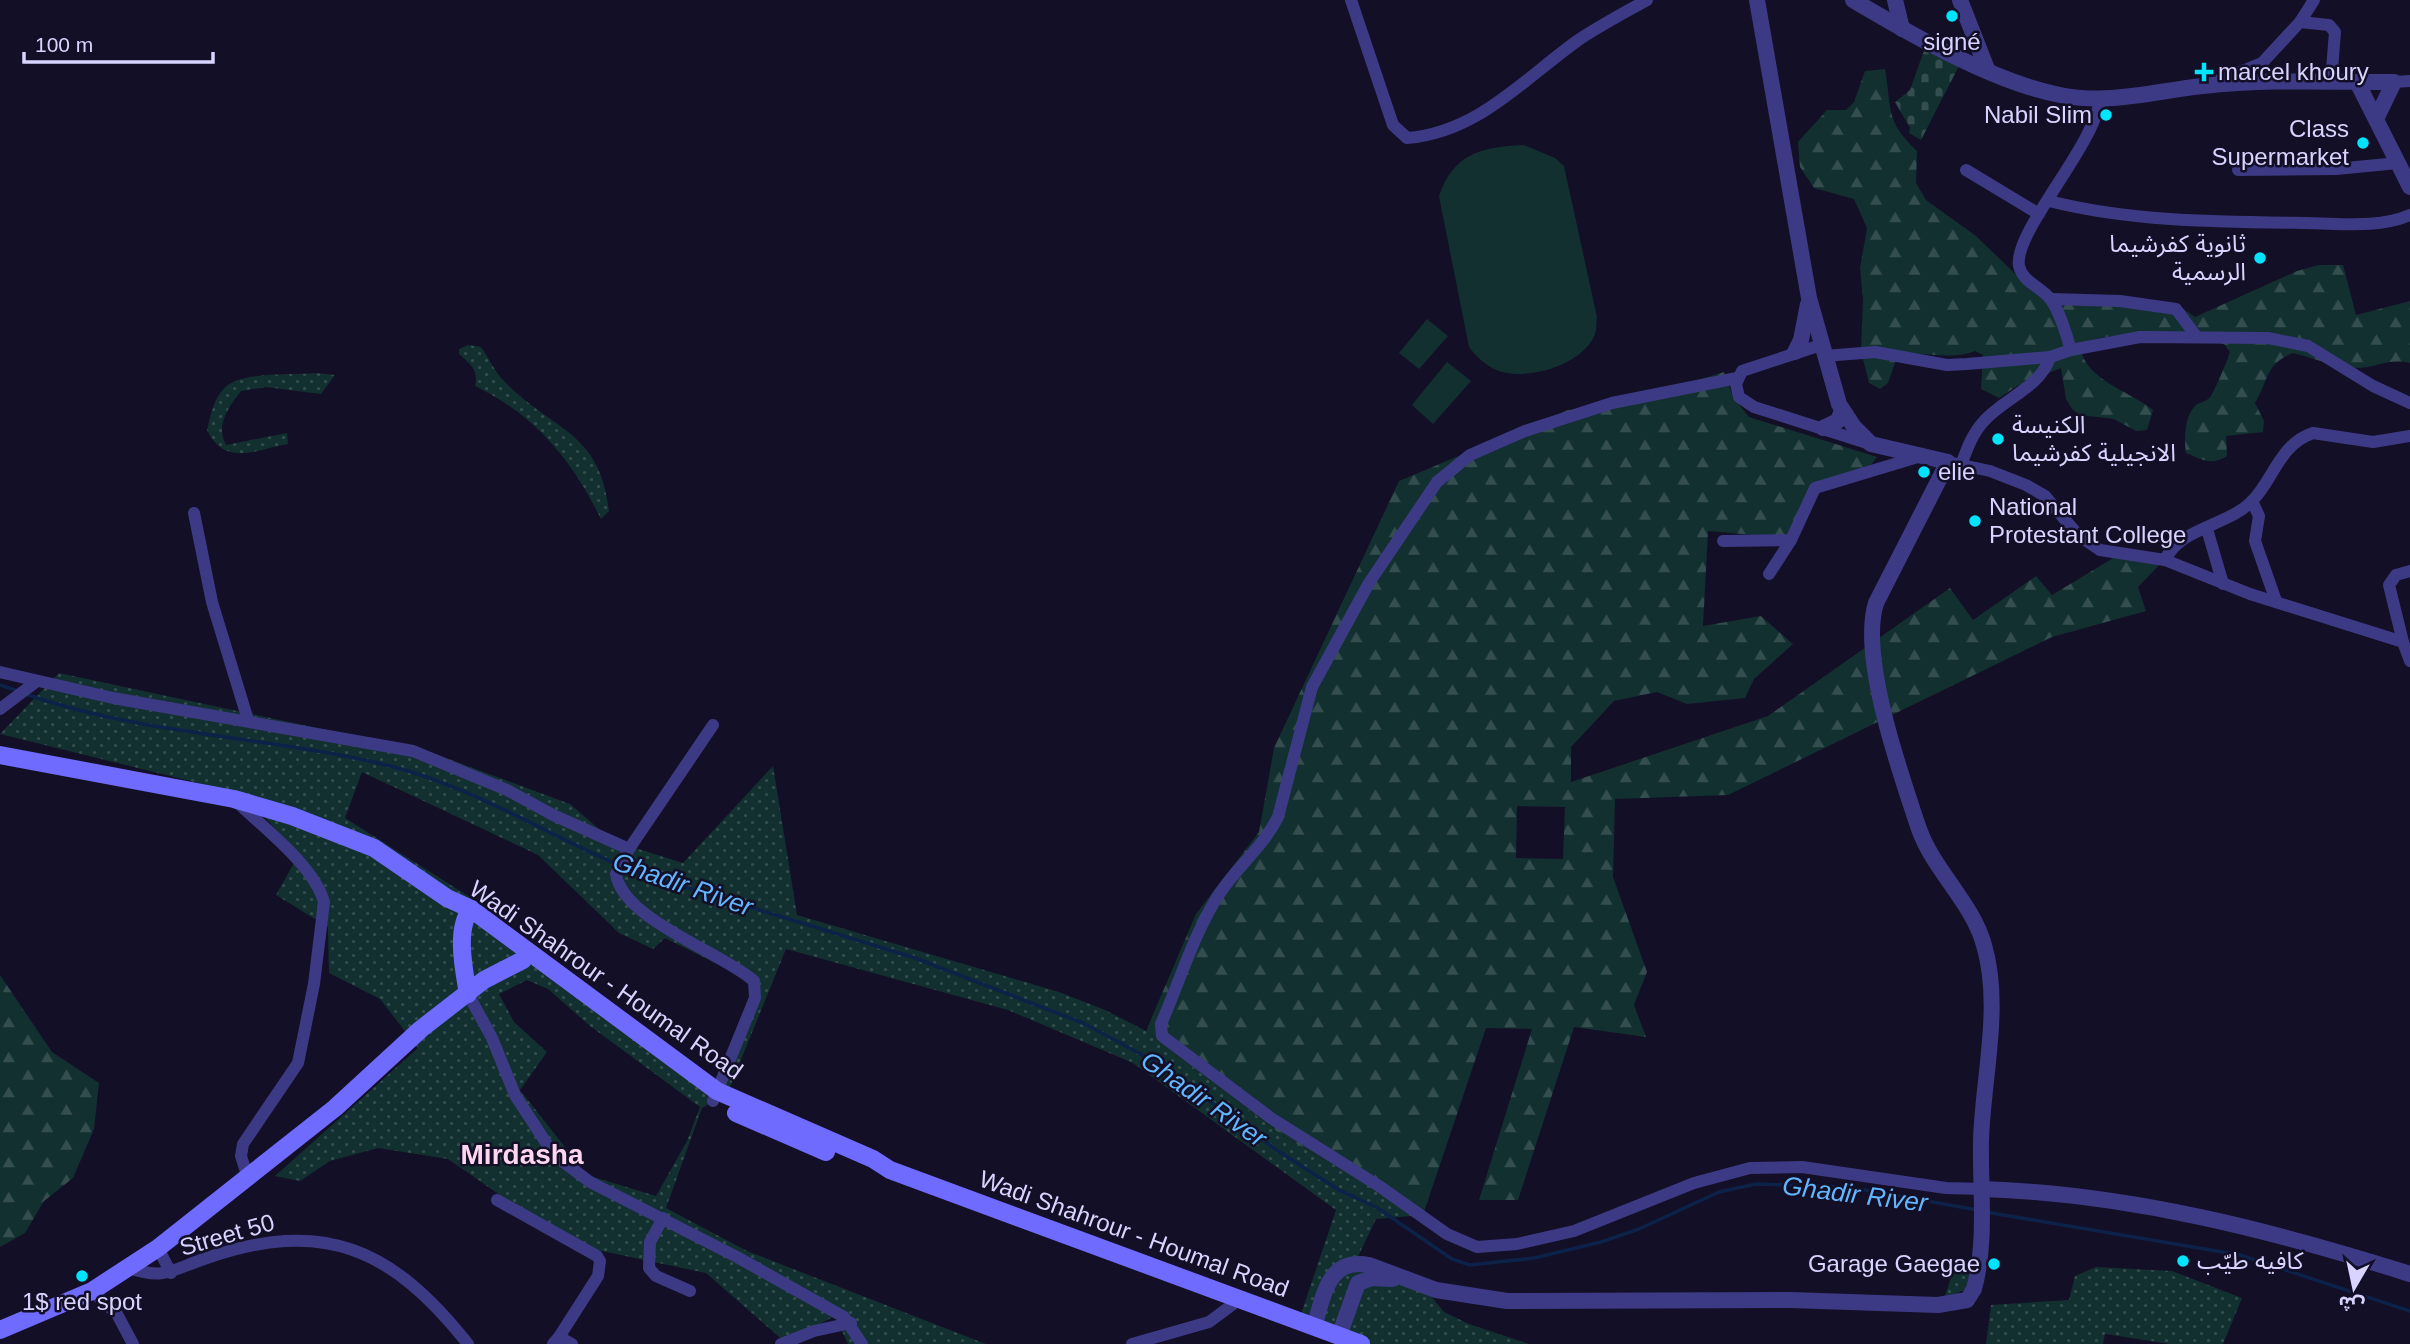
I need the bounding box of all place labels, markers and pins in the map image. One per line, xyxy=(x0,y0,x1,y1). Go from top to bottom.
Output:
marker: signé xyxy=(1944,8,1960,24)
place label: signé xyxy=(1923,28,1981,55)
place label: marcel khoury xyxy=(2218,58,2369,85)
marker: marcel khoury xyxy=(2196,64,2212,80)
place label: Nabil Slim xyxy=(1984,101,2092,128)
marker: Nabil Slim xyxy=(2098,107,2114,123)
place label: Class Supermarket xyxy=(2212,115,2349,170)
marker: Class Supermarket xyxy=(2355,135,2371,151)
place label: ثانوية كفرشيما الرسمية xyxy=(2109,230,2246,286)
marker: ثانوية كفرشيما الرسمية xyxy=(2252,250,2268,266)
place label: الكنيسة الانجيلية كفرشيما xyxy=(2012,411,2176,467)
marker: الكنيسة الانجيلية كفرشيما xyxy=(1990,431,2006,447)
place label: elie xyxy=(1938,458,1975,485)
marker: elie xyxy=(1916,464,1932,480)
place label: National Protestant College xyxy=(1989,493,2186,548)
marker: National Protestant College xyxy=(1967,513,1983,529)
place label: كافيه طيّب xyxy=(2197,1247,2304,1275)
place label: Garage Gaegae xyxy=(1808,1250,1980,1277)
marker: كافيه طيّب xyxy=(2175,1253,2191,1269)
marker: Garage Gaegae xyxy=(1986,1256,2002,1272)
marker: 1$ red spot xyxy=(74,1268,90,1284)
place label: 1$ red spot xyxy=(22,1288,142,1315)

